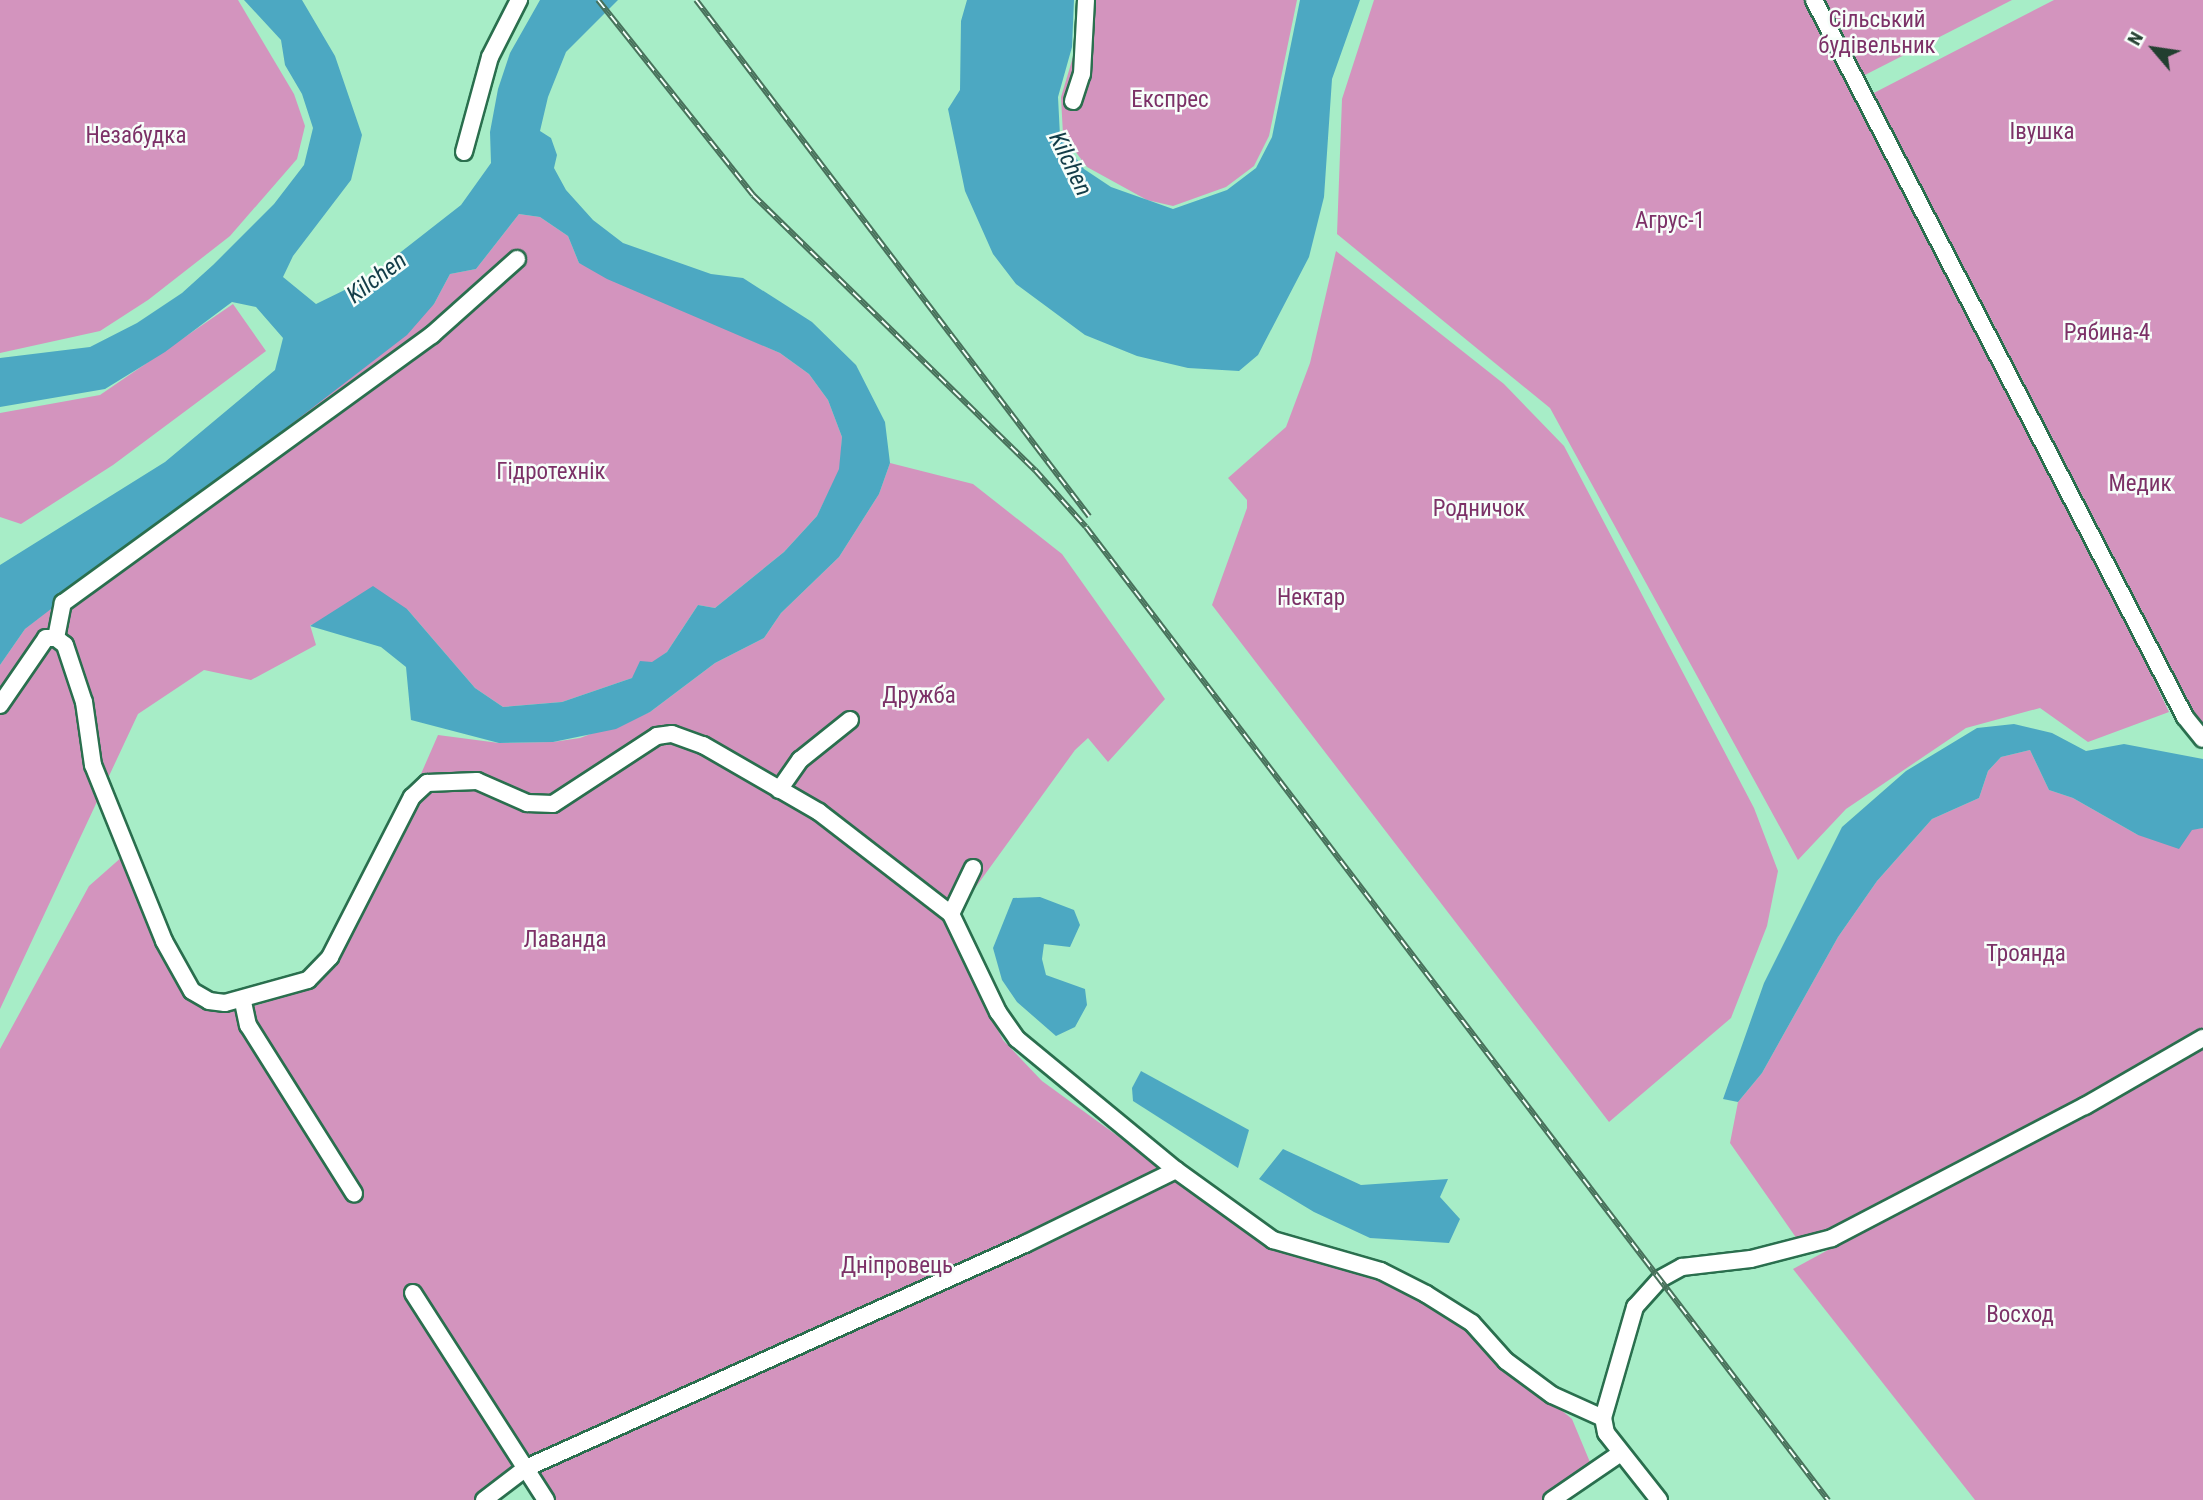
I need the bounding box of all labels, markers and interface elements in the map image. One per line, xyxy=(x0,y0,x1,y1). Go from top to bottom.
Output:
park label: Сільський будівельник xyxy=(1818,6,1936,60)
north arrow xyxy=(2119,14,2189,84)
text: N xyxy=(2122,28,2148,49)
park label: Експрес xyxy=(1131,86,1209,114)
park label: Івушка xyxy=(2009,118,2075,146)
park label: Незабудка xyxy=(86,122,186,150)
water label: Kilchen xyxy=(1042,127,1098,201)
park label: Агрус-1 xyxy=(1635,207,1705,235)
water label: Kilchen xyxy=(341,246,413,310)
park label: Рябина-4 xyxy=(2064,319,2150,347)
park label: Гідротехнік xyxy=(496,458,606,486)
park label: Медик xyxy=(2108,470,2172,498)
park label: Родничок xyxy=(1433,495,1525,523)
park label: Нектар xyxy=(1277,584,1345,612)
park label: Дружба xyxy=(882,682,956,710)
park label: Лаванда xyxy=(524,926,606,954)
park label: Троянда xyxy=(1986,940,2066,968)
park label: Дніпровець xyxy=(841,1252,953,1280)
park label: Восход xyxy=(1986,1301,2054,1329)

